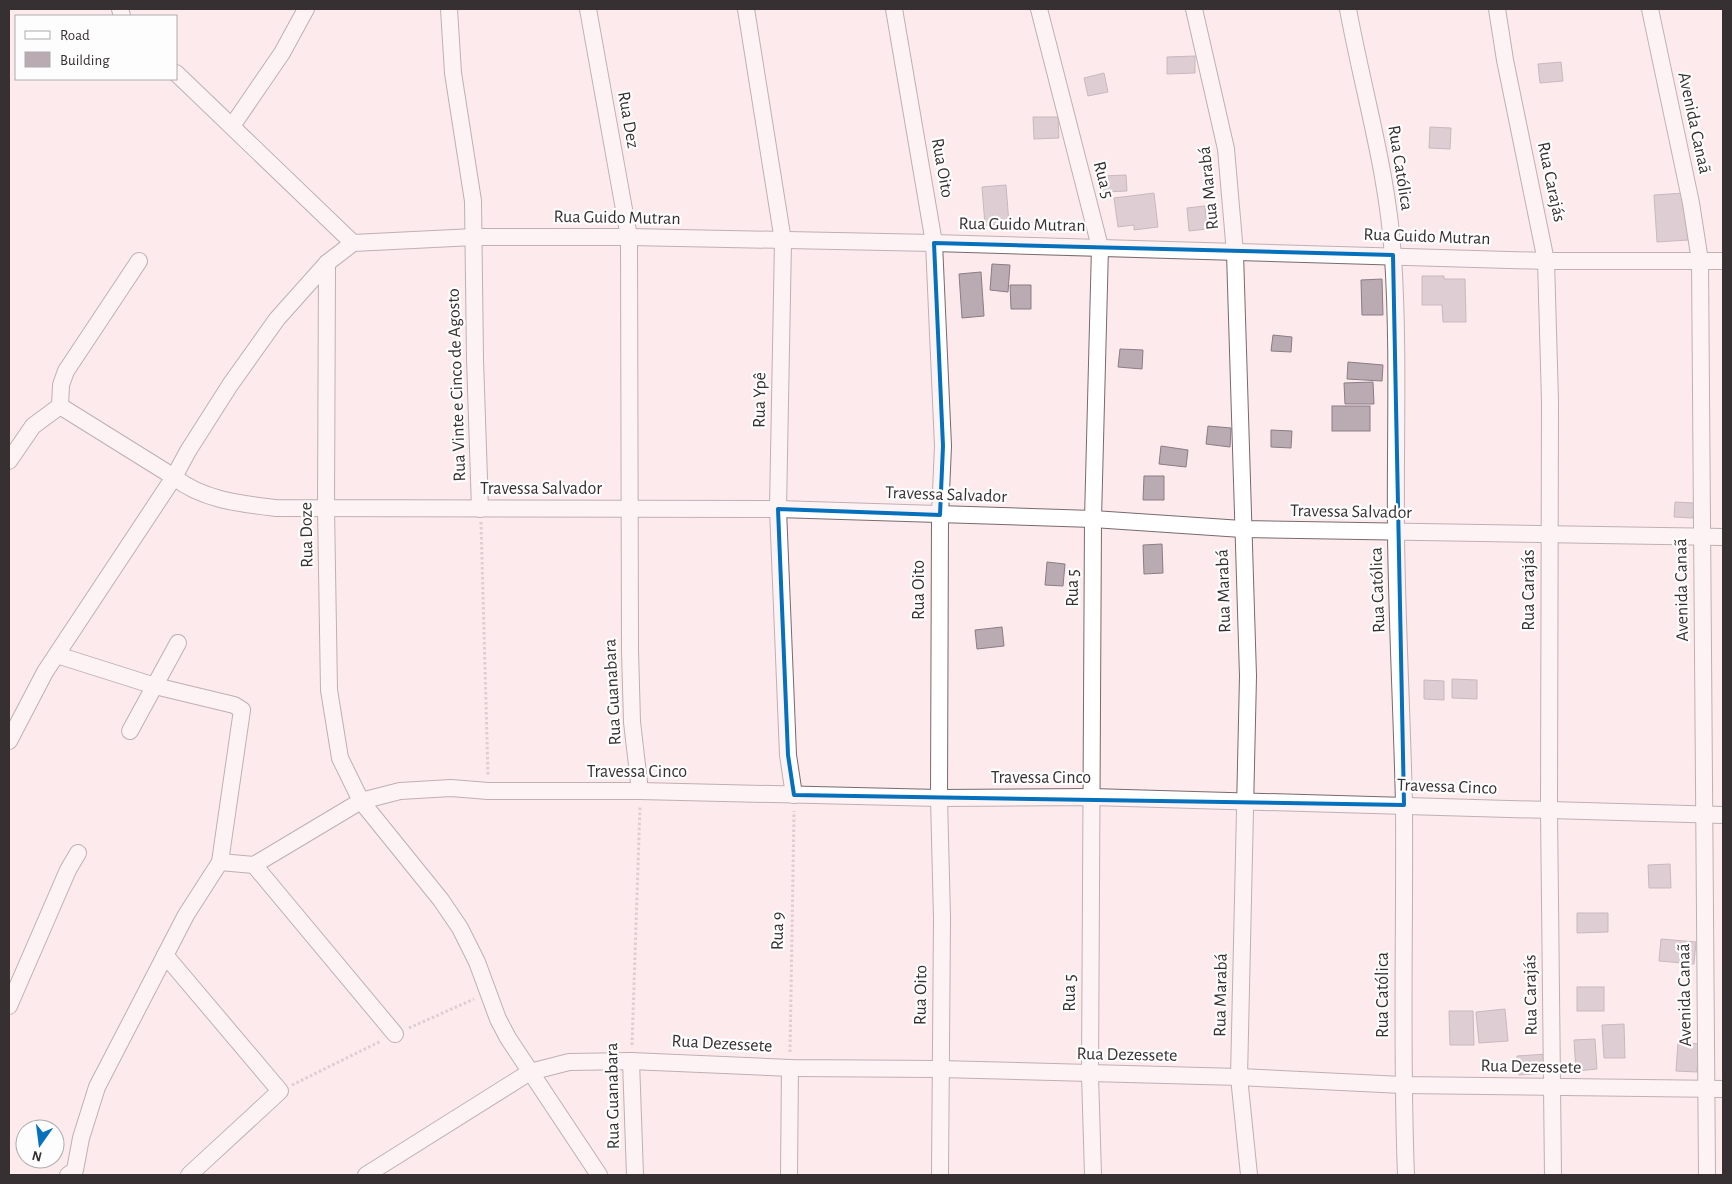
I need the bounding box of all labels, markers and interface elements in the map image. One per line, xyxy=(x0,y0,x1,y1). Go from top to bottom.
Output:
legend xyxy=(15,15,178,80)
text: Road xyxy=(60,28,90,43)
text: Building xyxy=(60,53,110,68)
street label: Avenida Canaã xyxy=(1674,71,1714,175)
street label: Rua Dez xyxy=(614,90,642,150)
street label: Rua Católica xyxy=(1384,124,1416,212)
street label: Rua Oito xyxy=(928,137,956,199)
street label: Rua Carajás xyxy=(1534,140,1568,224)
street label: Rua Marabá xyxy=(1196,145,1222,231)
street label: Rua 5 xyxy=(1090,160,1116,200)
street label: Rua Guido Mutran xyxy=(553,208,681,228)
street label: Rua Guido Mutran xyxy=(958,215,1086,235)
street label: Rua Guido Mutran xyxy=(1363,226,1491,248)
street label: Rua Vinte e Cinco de Agosto xyxy=(445,288,469,482)
street label: Rua Ypê xyxy=(751,372,769,428)
street label: Travessa Salvador xyxy=(480,480,602,498)
street label: Travessa Salvador xyxy=(885,484,1007,506)
street label: Rua Doze xyxy=(297,502,317,568)
street label: Travessa Salvador xyxy=(1290,502,1412,522)
street label: Avenida Canaã xyxy=(1672,538,1692,642)
street label: Rua Católica xyxy=(1368,547,1388,633)
street label: Rua Marabá xyxy=(1214,549,1234,633)
street label: Rua Carajás xyxy=(1520,549,1538,631)
street label: Rua Oito xyxy=(910,560,928,620)
street label: Rua 5 xyxy=(1064,569,1082,607)
street label: Rua Guanabara xyxy=(601,638,625,746)
street label: Travessa Cinco xyxy=(587,763,687,781)
street label: Travessa Cinco xyxy=(991,769,1091,787)
street label: Travessa Cinco xyxy=(1397,776,1498,798)
street label: Rua 9 xyxy=(769,912,787,950)
street label: Avenida Canaã xyxy=(1675,943,1695,1047)
street label: Rua Católica xyxy=(1374,952,1392,1038)
street label: Rua Marabá xyxy=(1211,953,1231,1037)
street label: Rua Carajás xyxy=(1521,954,1541,1036)
street label: Rua Oito xyxy=(911,965,931,1025)
street label: Rua 5 xyxy=(1061,974,1079,1012)
street label: Rua Dezessete xyxy=(671,1032,773,1056)
street label: Rua Guanabara xyxy=(603,1042,623,1150)
street label: Rua Dezessete xyxy=(1076,1045,1178,1065)
street label: Rua Dezessete xyxy=(1480,1057,1582,1077)
north arrow xyxy=(15,1119,65,1169)
text: N xyxy=(31,1148,44,1164)

